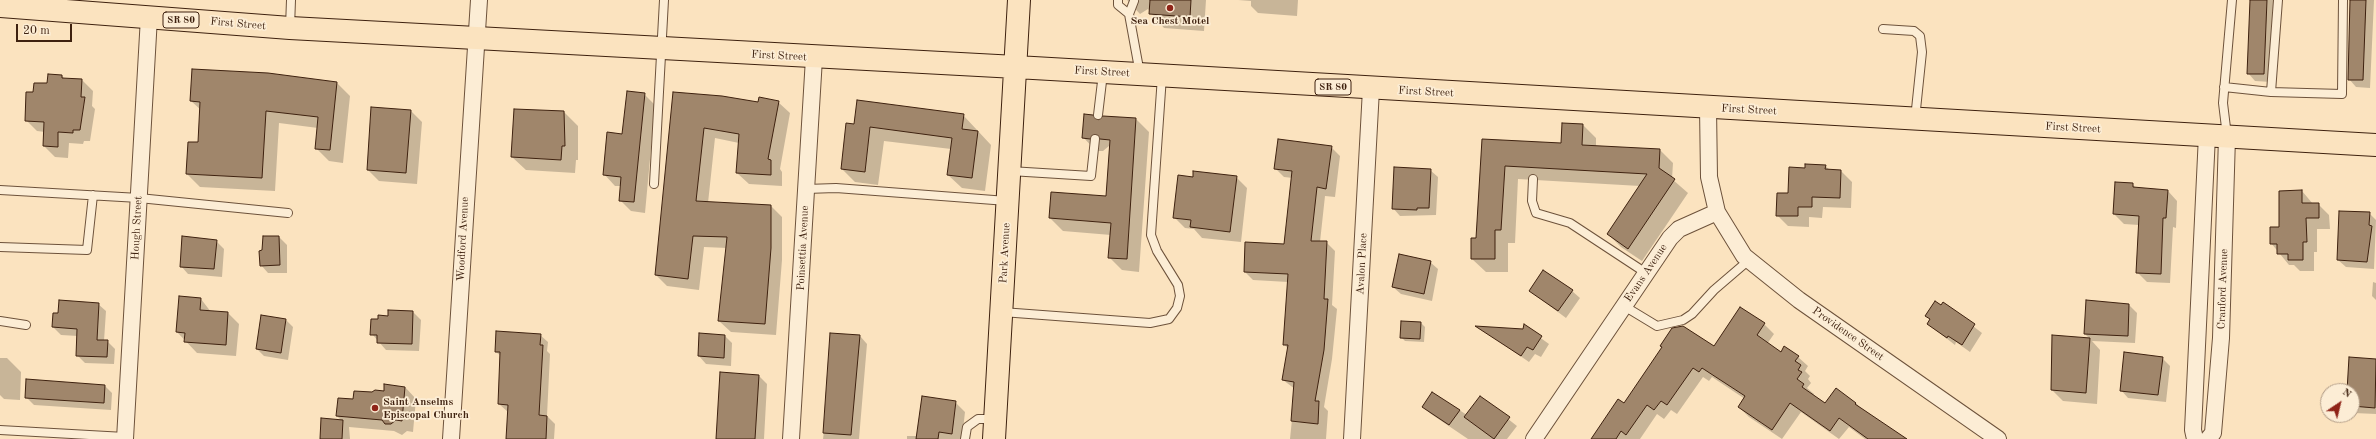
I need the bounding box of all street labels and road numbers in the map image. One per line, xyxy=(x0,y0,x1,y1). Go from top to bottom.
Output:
road number: SR 80 xyxy=(163,12,199,28)
street label: First Street xyxy=(210,15,266,33)
street label: First Street xyxy=(751,48,807,64)
street label: First Street xyxy=(1074,64,1130,80)
road number: SR 80 xyxy=(1315,79,1351,95)
street label: First Street xyxy=(1398,84,1454,100)
street label: First Street xyxy=(1721,102,1777,118)
street label: First Street xyxy=(2045,120,2101,136)
street label: Hough Street xyxy=(129,196,145,260)
street label: Woodford Avenue xyxy=(454,196,472,282)
street label: Poinsettia Avenue xyxy=(794,205,812,291)
street label: Park Avenue xyxy=(997,222,1013,284)
street label: Avalon Place xyxy=(1354,233,1370,295)
street label: Evans Avenue xyxy=(1622,241,1670,305)
street label: Cranford Avenue xyxy=(2215,248,2231,330)
street label: Providence Street xyxy=(1810,304,1886,364)

